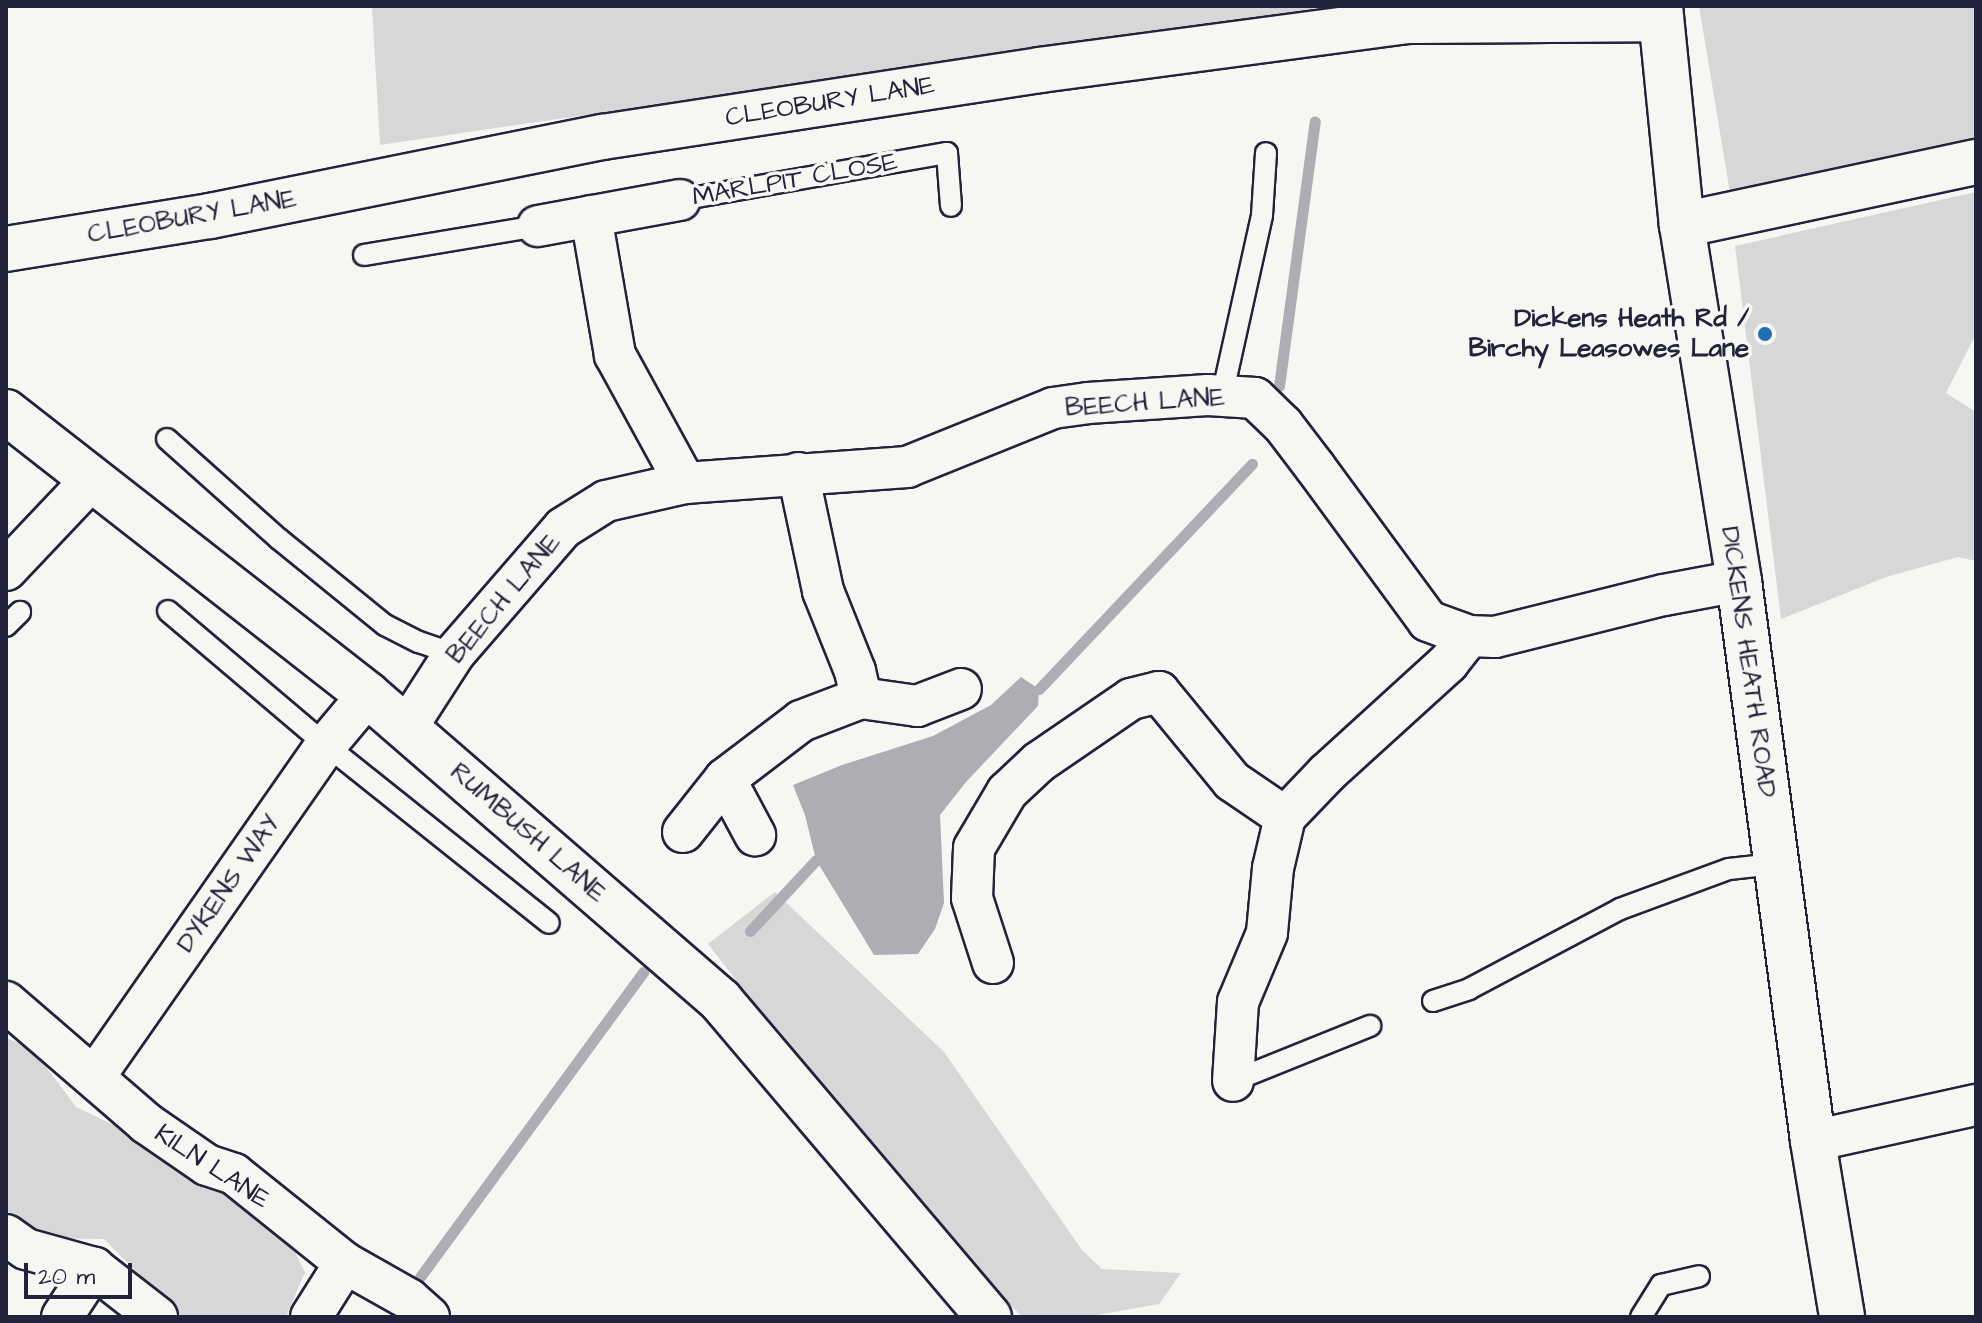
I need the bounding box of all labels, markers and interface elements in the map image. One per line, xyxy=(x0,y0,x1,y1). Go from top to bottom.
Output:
street label: CLEOBURY LANE xyxy=(723,70,937,134)
street label: MARLPIT CLOSE xyxy=(690,147,900,213)
street label: CLEOBURY LANE xyxy=(85,183,299,251)
place label: Dickens Heath Rd / Birchy Leasowes Lane xyxy=(1468,303,1749,364)
marker: Dickens Heath Rd / Birchy Leasowes Lane xyxy=(1756,325,1774,343)
street label: BEECH LANE xyxy=(1064,382,1226,424)
street label: DICKENS HEATH ROAD xyxy=(1714,524,1782,800)
street label: BEECH LANE xyxy=(441,528,567,670)
street label: RUMBUSH LANE xyxy=(443,757,613,909)
street label: DYKENS WAY xyxy=(170,809,288,959)
street label: KILN LANE xyxy=(149,1118,275,1216)
scale bar xyxy=(28,1247,136,1297)
text: 20 m xyxy=(38,1260,95,1294)

